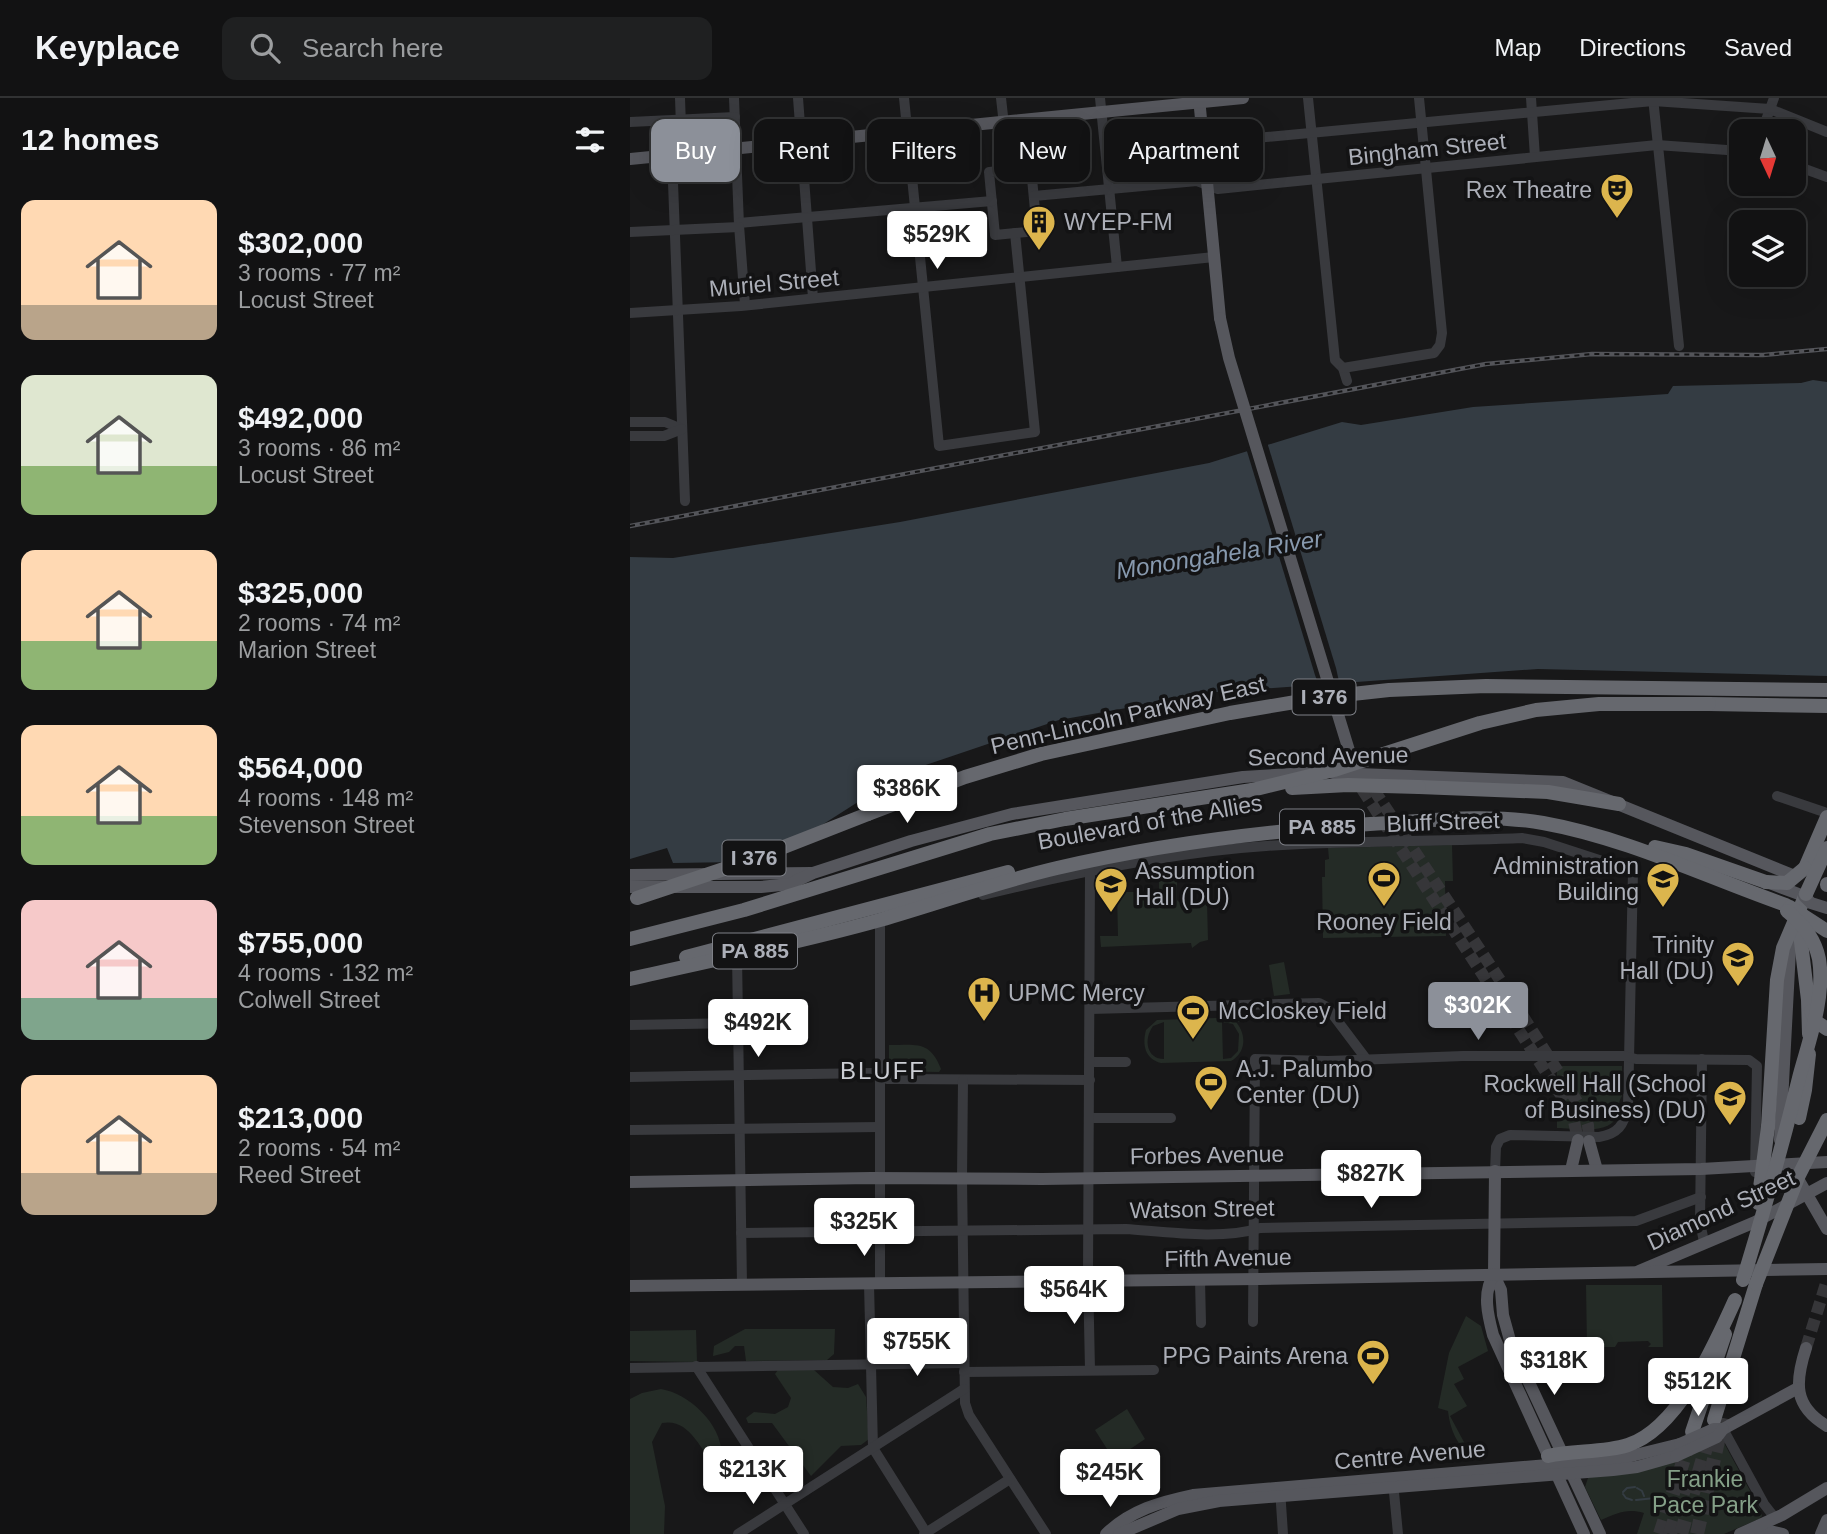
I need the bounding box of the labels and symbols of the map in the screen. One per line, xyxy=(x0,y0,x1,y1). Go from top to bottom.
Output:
north arrow xyxy=(1729,119,1806,196)
street label: Bingham Street xyxy=(1347,128,1508,170)
theatre icon: Rex Theatre xyxy=(1598,171,1636,220)
place label: Rex Theatre xyxy=(1466,177,1592,203)
building icon: WYEP-FM xyxy=(1020,203,1058,252)
place label: WYEP-FM xyxy=(1064,209,1173,235)
pin: $529K xyxy=(888,212,986,271)
street label: Muriel Street xyxy=(708,264,841,302)
water label: Monongahela River xyxy=(1114,525,1325,584)
street label: Penn-Lincoln Parkway East xyxy=(988,671,1269,759)
road number: I 376 xyxy=(1292,680,1356,714)
street label: Second Avenue xyxy=(1247,742,1409,770)
pin: $386K xyxy=(858,766,956,825)
street label: Boulevard of the Allies xyxy=(1036,789,1264,855)
street label: Bluff Street xyxy=(1386,807,1501,837)
road number: PA 885 xyxy=(1280,810,1364,844)
road number: I 376 xyxy=(722,840,786,876)
place label: Administration Building xyxy=(1493,853,1639,905)
place label: Assumption Hall (DU) xyxy=(1135,858,1255,910)
sports icon: Rooney Field xyxy=(1365,859,1403,908)
school or university icon: Administration Building xyxy=(1644,860,1682,909)
school or university icon: Assumption Hall (DU) xyxy=(1092,865,1130,914)
place label: Rooney Field xyxy=(1316,909,1452,935)
place label: Trinity Hall (DU) xyxy=(1619,932,1714,984)
road number: PA 885 xyxy=(713,934,797,968)
school or university icon: Trinity Hall (DU) xyxy=(1719,939,1757,988)
hospital icon: UPMC Mercy xyxy=(965,974,1003,1023)
place label: UPMC Mercy xyxy=(1008,980,1145,1006)
pin: $302K xyxy=(1429,982,1527,1042)
sports icon: McCloskey Field xyxy=(1174,992,1212,1041)
place label: McCloskey Field xyxy=(1218,998,1387,1024)
pin: $492K xyxy=(709,1000,807,1059)
place label: A.J. Palumbo Center (DU) xyxy=(1236,1056,1373,1108)
district label: BLUFF xyxy=(840,1057,926,1084)
sports icon: A.J. Palumbo Center (DU) xyxy=(1192,1063,1230,1112)
place label: Rockwell Hall (School of Business) (DU) xyxy=(1484,1071,1706,1123)
school or university icon: Rockwell Hall (School of Business) (DU) xyxy=(1711,1078,1749,1127)
street label: Forbes Avenue xyxy=(1130,1141,1284,1169)
pin: $827K xyxy=(1322,1150,1420,1210)
street label: Diamond Street xyxy=(1643,1164,1799,1256)
street label: Watson Street xyxy=(1129,1195,1275,1223)
pin: $325K xyxy=(815,1198,913,1258)
street label: Fifth Avenue xyxy=(1164,1244,1292,1272)
pin: $564K xyxy=(1025,1266,1123,1326)
pin: $755K xyxy=(868,1318,966,1378)
sports icon: PPG Paints Arena xyxy=(1354,1337,1392,1386)
pin: $318K xyxy=(1505,1338,1603,1397)
place label: PPG Paints Arena xyxy=(1163,1343,1348,1369)
pin: $512K xyxy=(1649,1358,1747,1418)
street label: Centre Avenue xyxy=(1333,1435,1487,1475)
pin: $213K xyxy=(704,1446,802,1506)
pin: $245K xyxy=(1061,1450,1159,1509)
park label: Frankie Pace Park xyxy=(1652,1466,1759,1518)

